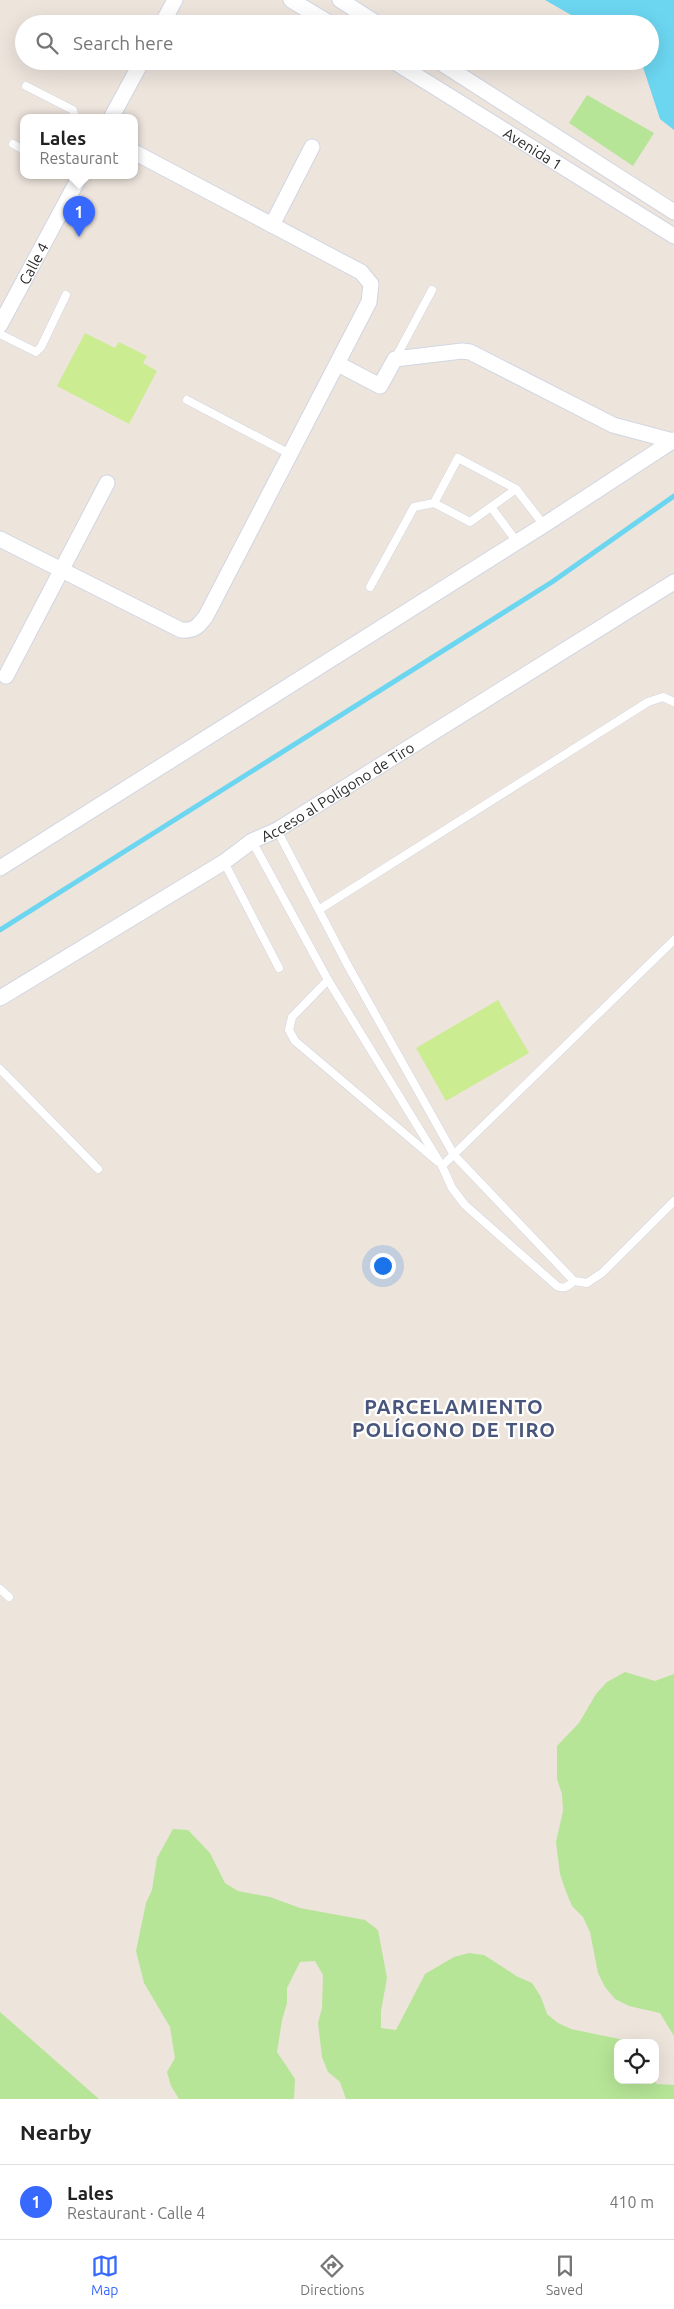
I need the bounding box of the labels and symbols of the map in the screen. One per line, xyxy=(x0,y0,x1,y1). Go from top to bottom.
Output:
street label: Avenida 1 xyxy=(501,124,565,173)
pin: 1 xyxy=(63,196,95,237)
street label: Calle 4 xyxy=(15,239,51,287)
street label: Acceso al Polígono de Tiro xyxy=(258,738,417,844)
your location xyxy=(370,1253,396,1279)
district label: PARCELAMIENTO POLÍGONO DE TIRO xyxy=(352,1395,556,1441)

